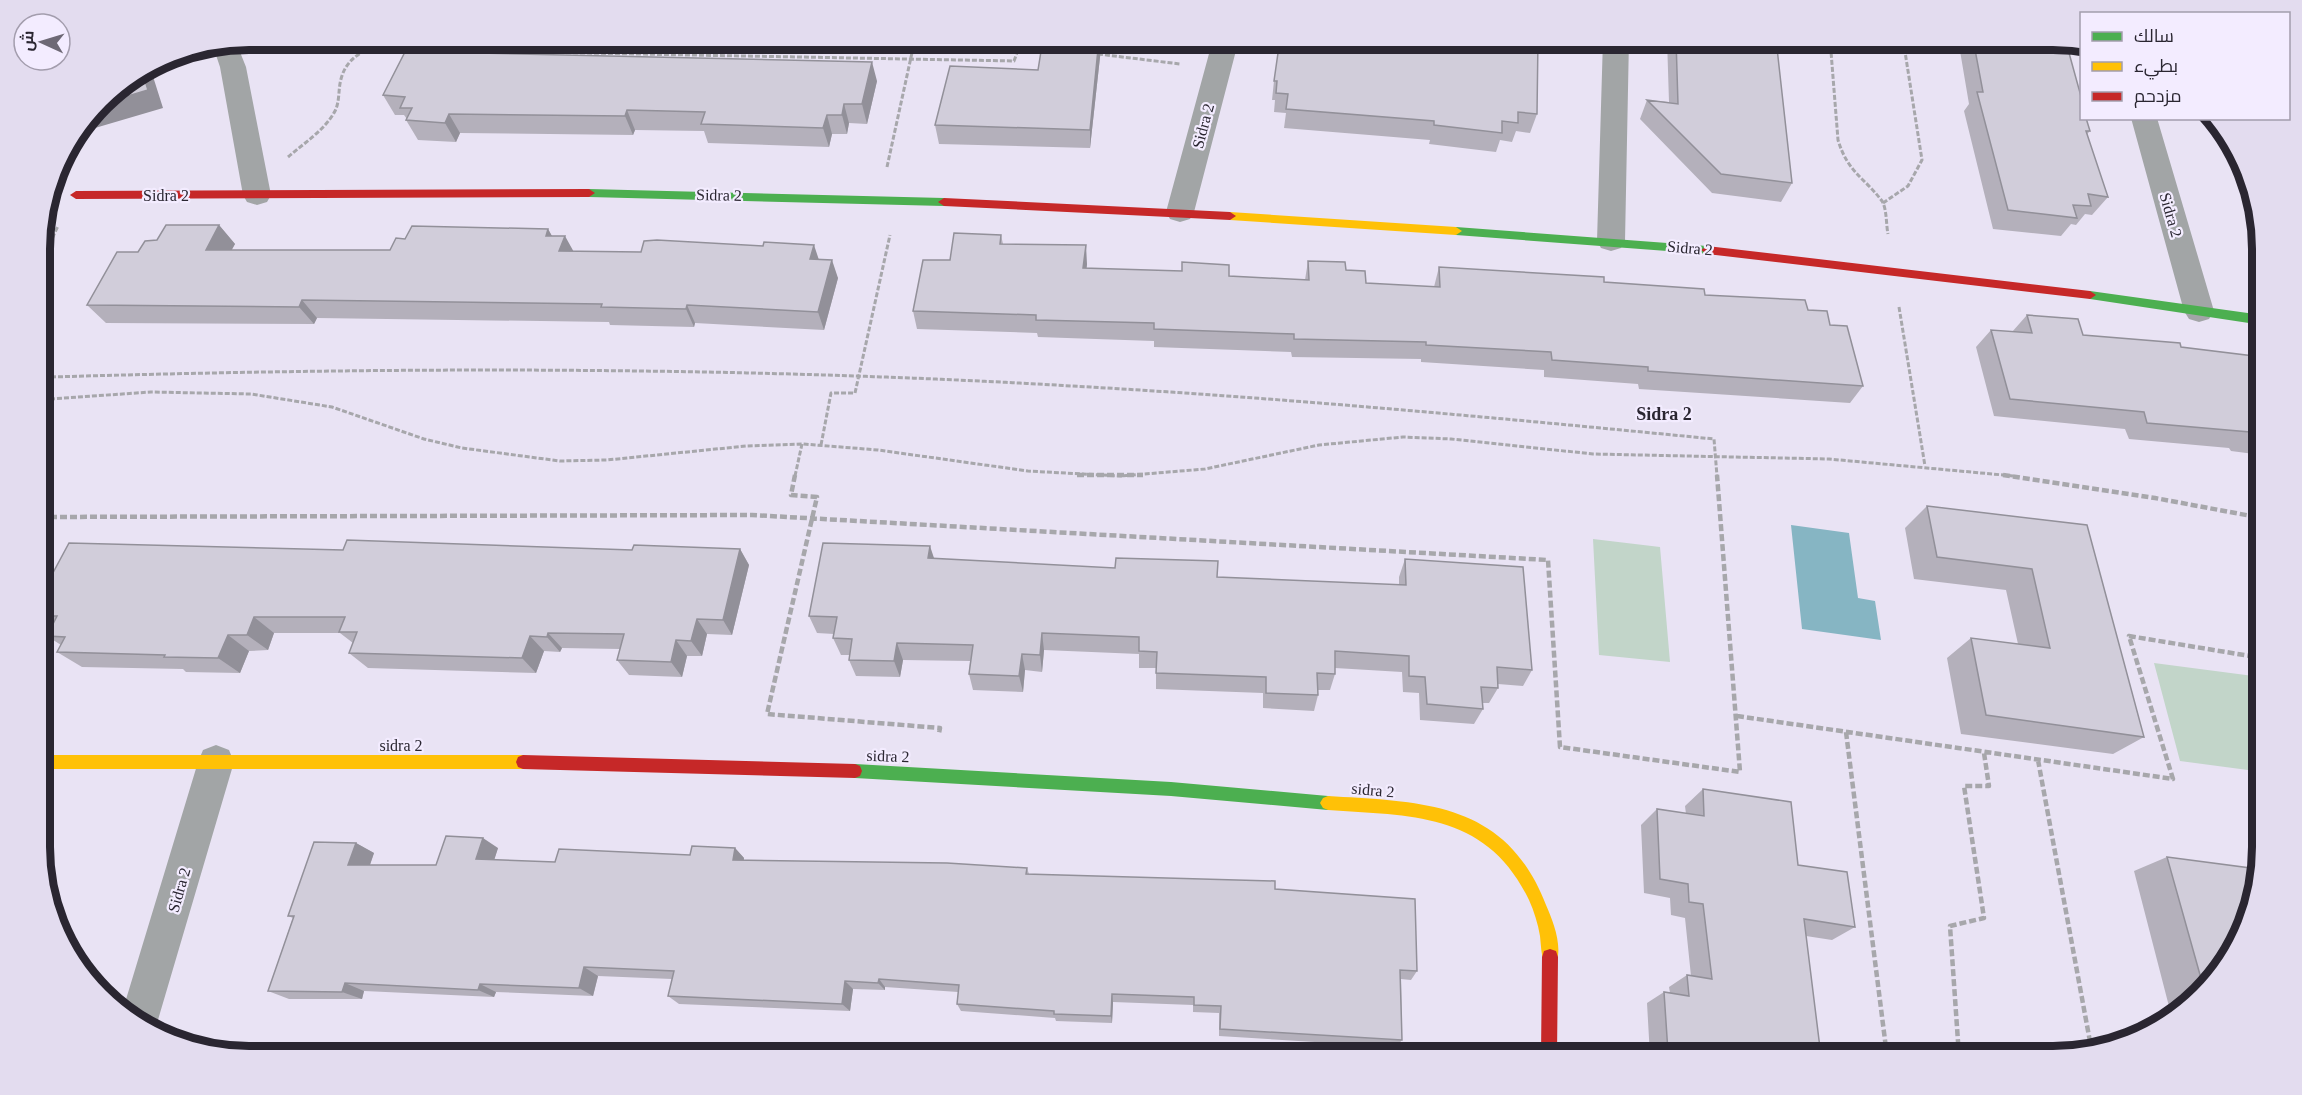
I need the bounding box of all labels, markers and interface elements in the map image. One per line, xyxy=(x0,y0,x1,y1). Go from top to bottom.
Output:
north arrow xyxy=(12,12,72,72)
legend xyxy=(2080,12,2290,120)
text: سالك xyxy=(2134,26,2174,46)
text: ش xyxy=(18,30,38,52)
text: بطيء xyxy=(2134,56,2178,80)
text: مزدحم xyxy=(2134,86,2182,108)
street label: Sidra 2 xyxy=(1189,102,1217,150)
street label: Sidra 2 xyxy=(696,186,742,204)
street label: Sidra 2 xyxy=(143,187,189,204)
street label: Sidra 2 xyxy=(2157,191,2185,239)
street label: Sidra 2 xyxy=(1666,238,1714,258)
district label: Sidra 2 xyxy=(1636,404,1692,424)
street label: sidra 2 xyxy=(379,737,423,754)
street label: sidra 2 xyxy=(866,747,910,765)
street label: sidra 2 xyxy=(1351,780,1395,800)
street label: Sidra 2 xyxy=(165,866,193,914)

